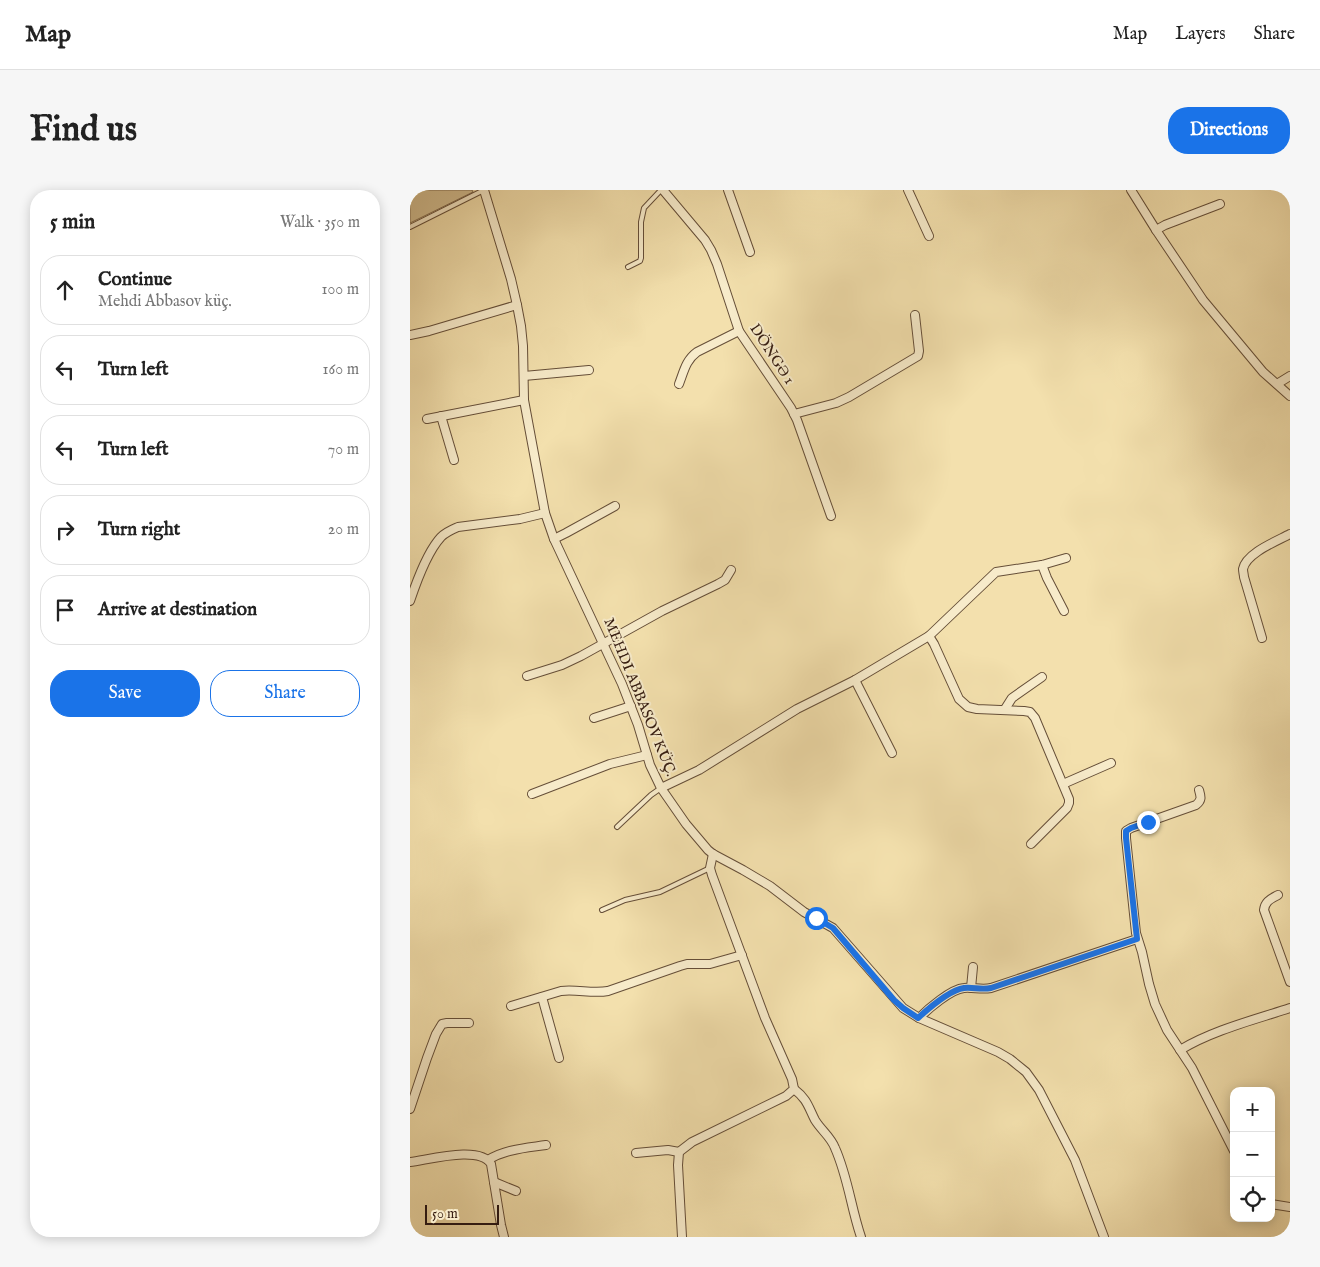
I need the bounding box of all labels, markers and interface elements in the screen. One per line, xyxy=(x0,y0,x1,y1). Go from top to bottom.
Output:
text: Map xyxy=(25,19,71,50)
text: Map xyxy=(1113,23,1147,46)
text: Layers xyxy=(1175,23,1226,46)
text: Share xyxy=(1254,23,1295,46)
button: Directions xyxy=(1168,107,1290,154)
text: Find us xyxy=(30,108,137,153)
text: 5 min xyxy=(50,209,95,236)
text: Walk · 350 m xyxy=(280,213,360,233)
text: Continue xyxy=(98,268,172,292)
icon: ahead xyxy=(51,276,79,304)
text: 100 m xyxy=(322,280,359,300)
text: Mehdi Abbasov küç. xyxy=(98,292,232,312)
street label: DÖNGƏ 1 xyxy=(745,320,799,388)
icon: left xyxy=(51,356,79,384)
text: Turn left xyxy=(98,358,169,382)
text: 160 m xyxy=(323,360,359,380)
icon: left xyxy=(51,436,79,464)
text: Turn left xyxy=(98,438,169,462)
text: 70 m xyxy=(328,440,359,460)
icon: right xyxy=(51,516,79,544)
text: Turn right xyxy=(98,518,180,542)
text: 20 m xyxy=(328,520,359,540)
icon: arrive xyxy=(51,596,79,624)
text: Arrive at destination xyxy=(98,598,257,622)
street label: MEHDI ABBASOV KÜÇ. xyxy=(599,615,681,779)
button: Save xyxy=(50,670,200,717)
button: Share xyxy=(210,670,360,717)
route end xyxy=(1137,811,1160,834)
route start xyxy=(805,907,828,930)
map controls xyxy=(1230,1087,1275,1222)
button: + xyxy=(1230,1087,1275,1132)
button: − xyxy=(1230,1132,1275,1177)
button: locate xyxy=(1230,1177,1275,1222)
scale bar xyxy=(425,1202,499,1225)
text: 50 m xyxy=(432,1205,458,1223)

